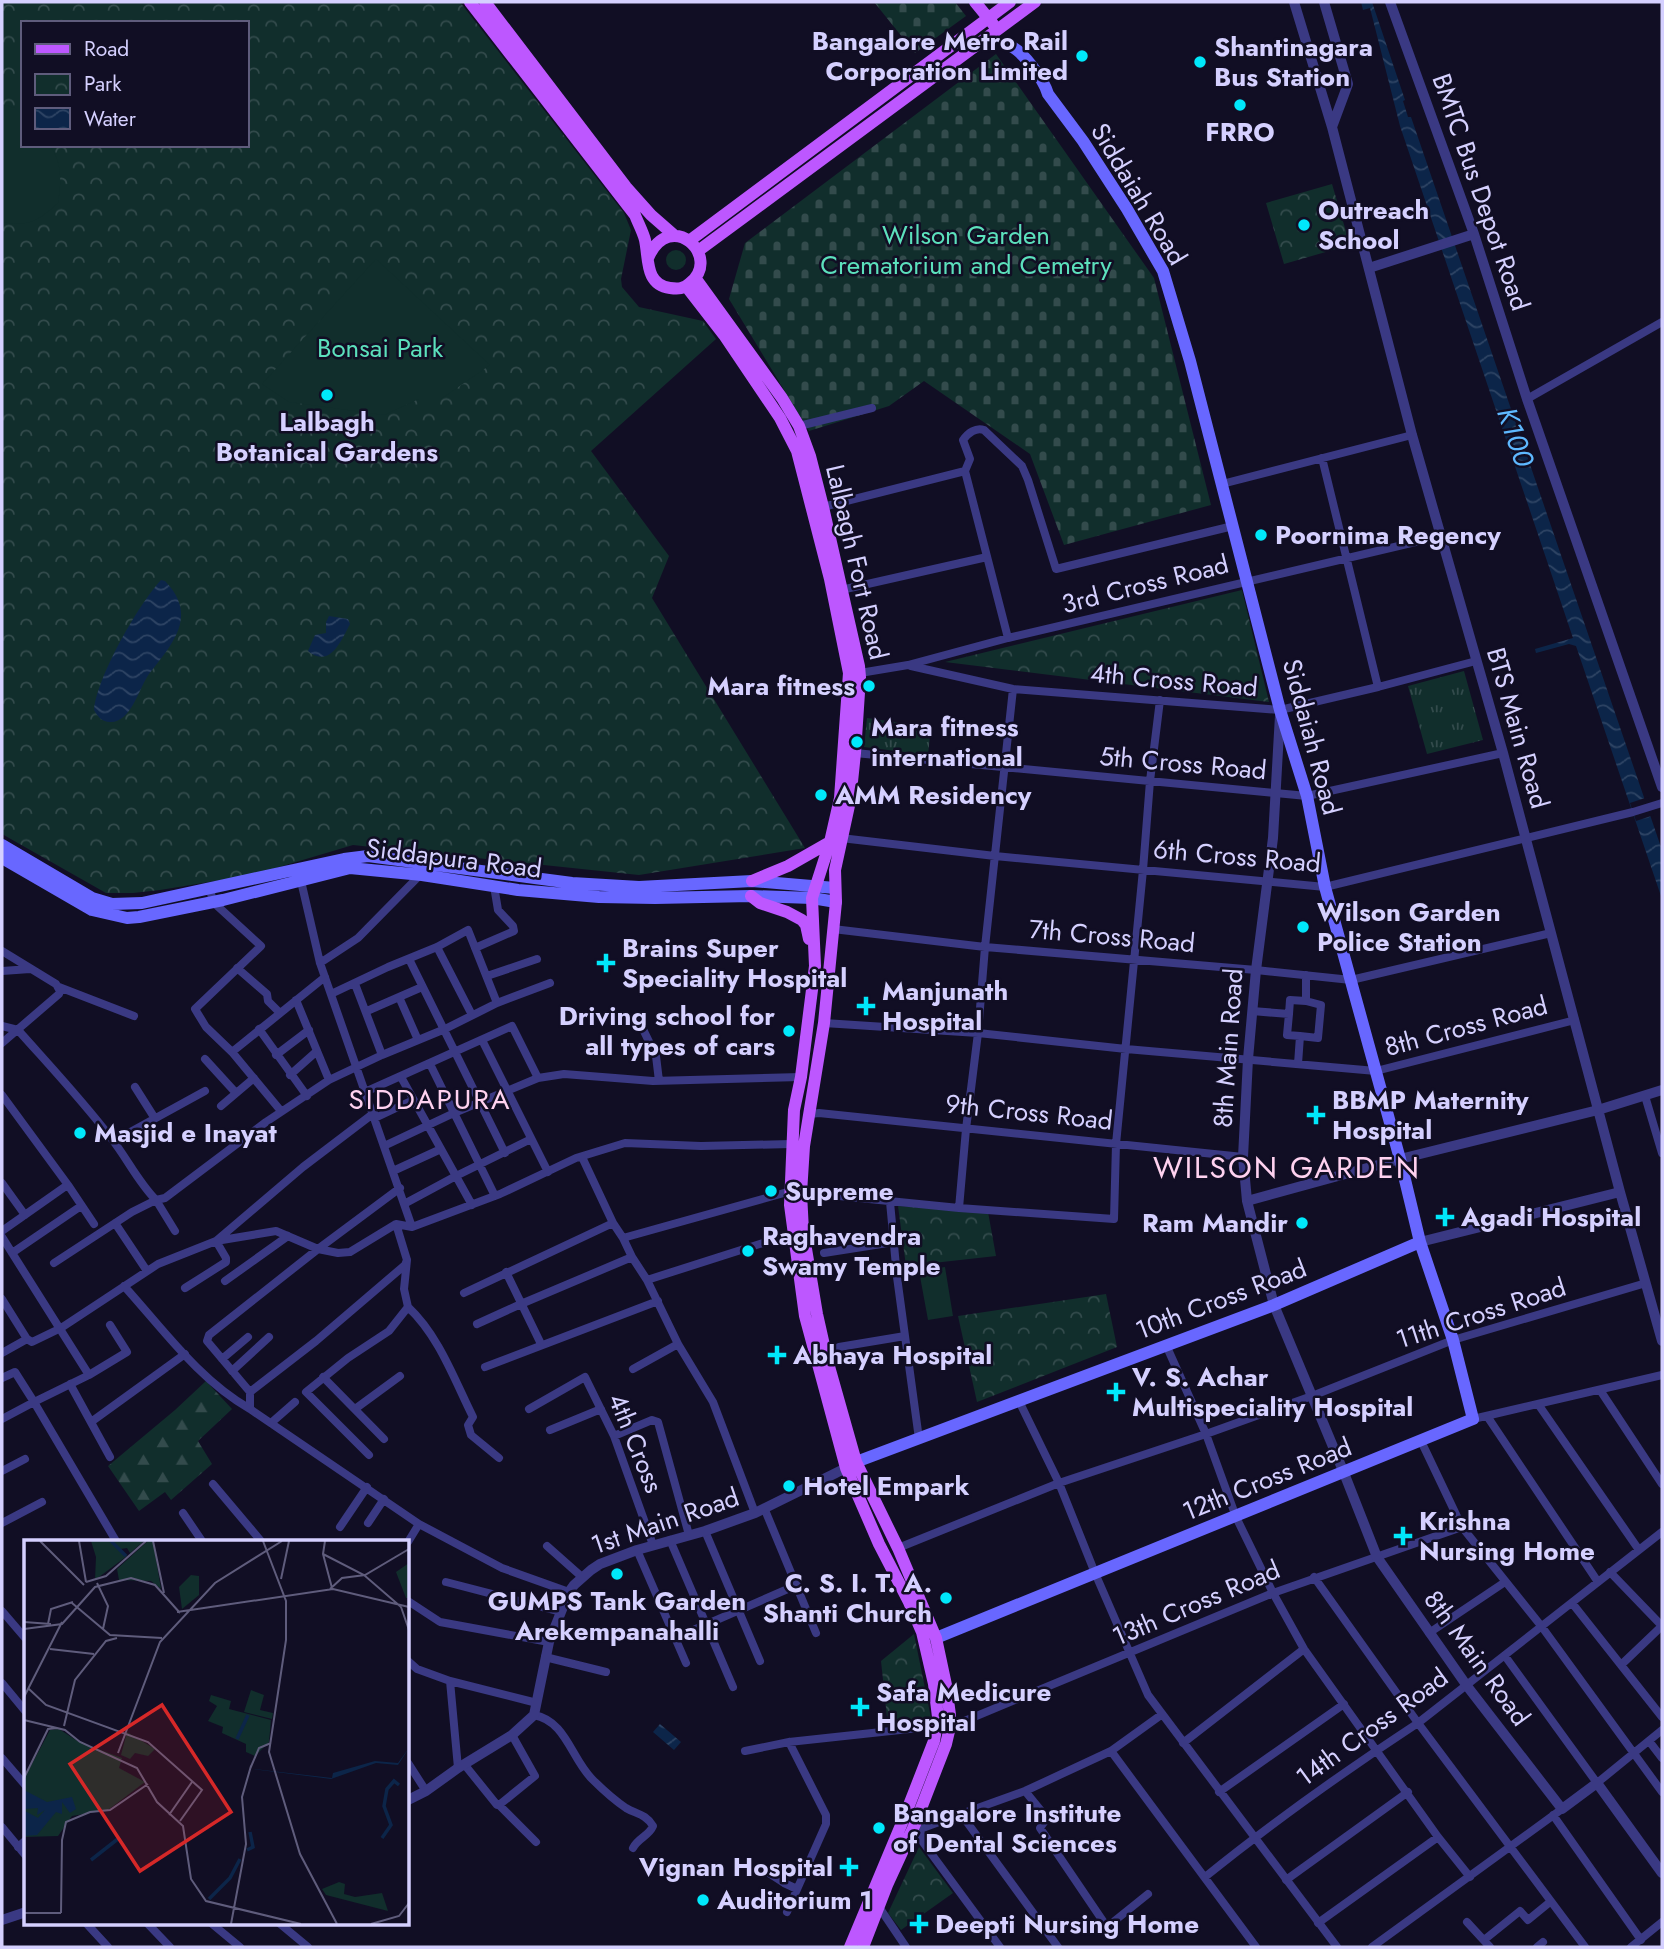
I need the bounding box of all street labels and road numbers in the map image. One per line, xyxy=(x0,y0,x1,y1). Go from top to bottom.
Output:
street label: BMTC Bus Depot Road xyxy=(1423,68,1539,316)
street label: Siddaiah Road xyxy=(1082,116,1196,272)
street label: Lalbagh Fort Road xyxy=(816,461,898,663)
street label: 3rd Cross Road xyxy=(1057,545,1233,623)
street label: BTS Main Road xyxy=(1477,643,1559,813)
street label: 4th Cross Road xyxy=(1089,654,1259,706)
street label: Siddaiah Road xyxy=(1273,655,1351,819)
street label: 5th Cross Road xyxy=(1098,737,1268,789)
street label: Siddapura Road xyxy=(364,828,544,888)
street label: 6th Cross Road xyxy=(1152,830,1322,882)
street label: 7th Cross Road xyxy=(1027,910,1197,962)
street label: 8th Main Road xyxy=(1203,967,1253,1129)
street label: 8th Cross Road xyxy=(1380,986,1552,1066)
street label: 9th Cross Road xyxy=(943,1084,1115,1140)
street label: 10th Cross Road xyxy=(1130,1249,1312,1349)
street label: 11th Cross Road xyxy=(1391,1268,1571,1358)
street label: 4th Cross xyxy=(599,1388,673,1498)
street label: 12th Cross Road xyxy=(1177,1428,1357,1530)
street label: 1st Main Road xyxy=(586,1478,744,1564)
street label: 13th Cross Road xyxy=(1106,1551,1286,1655)
street label: 8th Main Road xyxy=(1415,1582,1539,1734)
street label: 14th Cross Road xyxy=(1288,1659,1456,1795)

